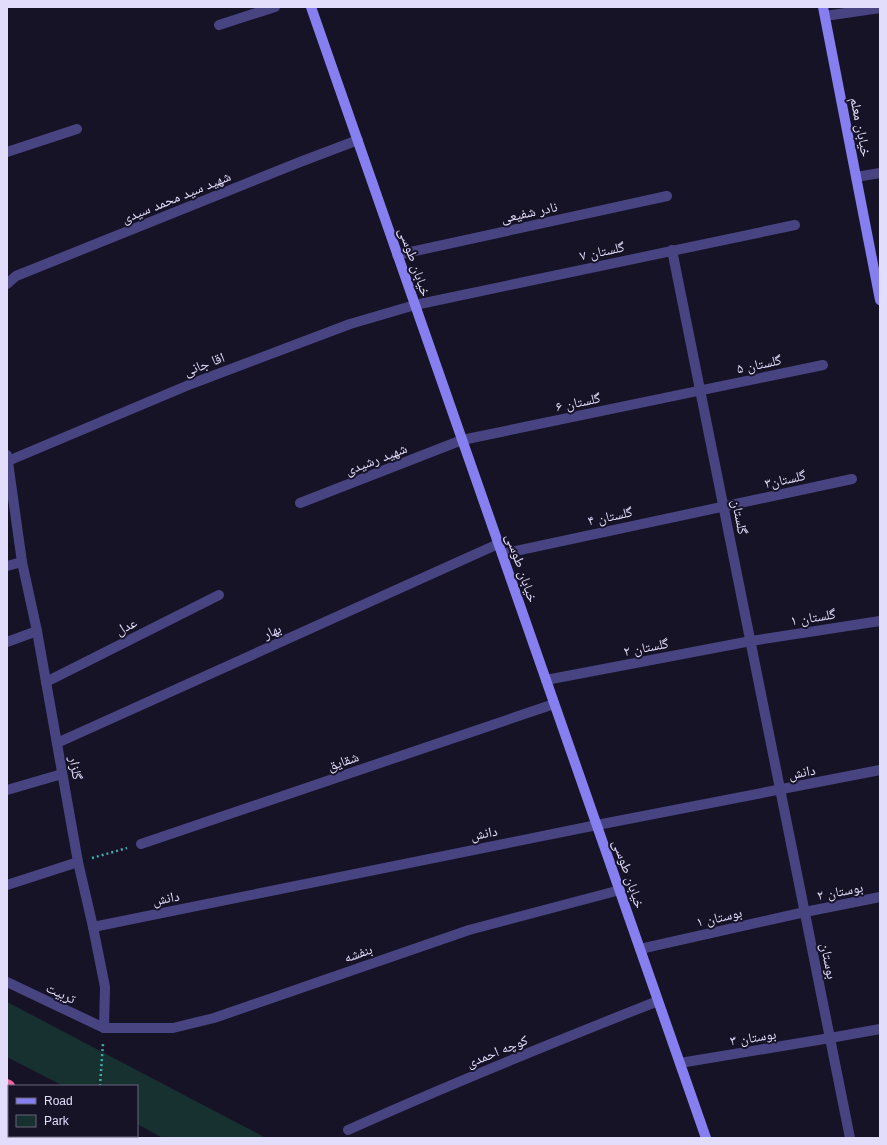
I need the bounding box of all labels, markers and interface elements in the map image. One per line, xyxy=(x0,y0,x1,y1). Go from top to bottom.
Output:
street label: خیابان معلم xyxy=(845,96,875,158)
street label: شهید سید محمد سیدی xyxy=(119,168,233,227)
street label: نادر شفیعی xyxy=(499,198,559,227)
street label: خیابان طوسی xyxy=(395,226,434,299)
street label: گلستان ۷ xyxy=(578,238,626,265)
street label: اقا جانی xyxy=(181,349,227,380)
street label: گلستان ۵ xyxy=(735,351,783,378)
street label: گلستان ۶ xyxy=(554,389,602,416)
street label: شهید رشیدی xyxy=(343,440,410,479)
street label: گلستان۳ xyxy=(763,467,807,492)
street label: گلستان xyxy=(728,498,751,536)
street label: گلستان ۴ xyxy=(586,503,634,530)
street label: خیابان طوسی xyxy=(502,532,541,605)
street label: گلستان ۱ xyxy=(789,606,837,629)
street label: عدل xyxy=(113,614,140,639)
street label: بهار xyxy=(260,620,284,643)
street label: گلستان ۲ xyxy=(622,635,670,660)
street label: شقایق xyxy=(325,748,361,776)
street label: گلزار xyxy=(65,754,86,781)
street label: دانش xyxy=(787,762,817,783)
street label: دانش xyxy=(469,823,499,844)
street label: خیابان طوسی xyxy=(609,838,648,911)
street label: بوستان ۲ xyxy=(816,879,865,904)
street label: دانش xyxy=(151,888,181,909)
street label: بوستان ۱ xyxy=(695,904,744,931)
street label: بنفشه xyxy=(342,941,375,966)
street label: بوستان xyxy=(817,942,840,981)
street label: تربیت xyxy=(43,979,79,1008)
street label: بوستان ۳ xyxy=(729,1025,778,1050)
street label: کوچه احمدی xyxy=(464,1031,531,1071)
legend xyxy=(8,1085,138,1137)
text: Road xyxy=(44,1094,73,1108)
text: Park xyxy=(44,1114,70,1128)

